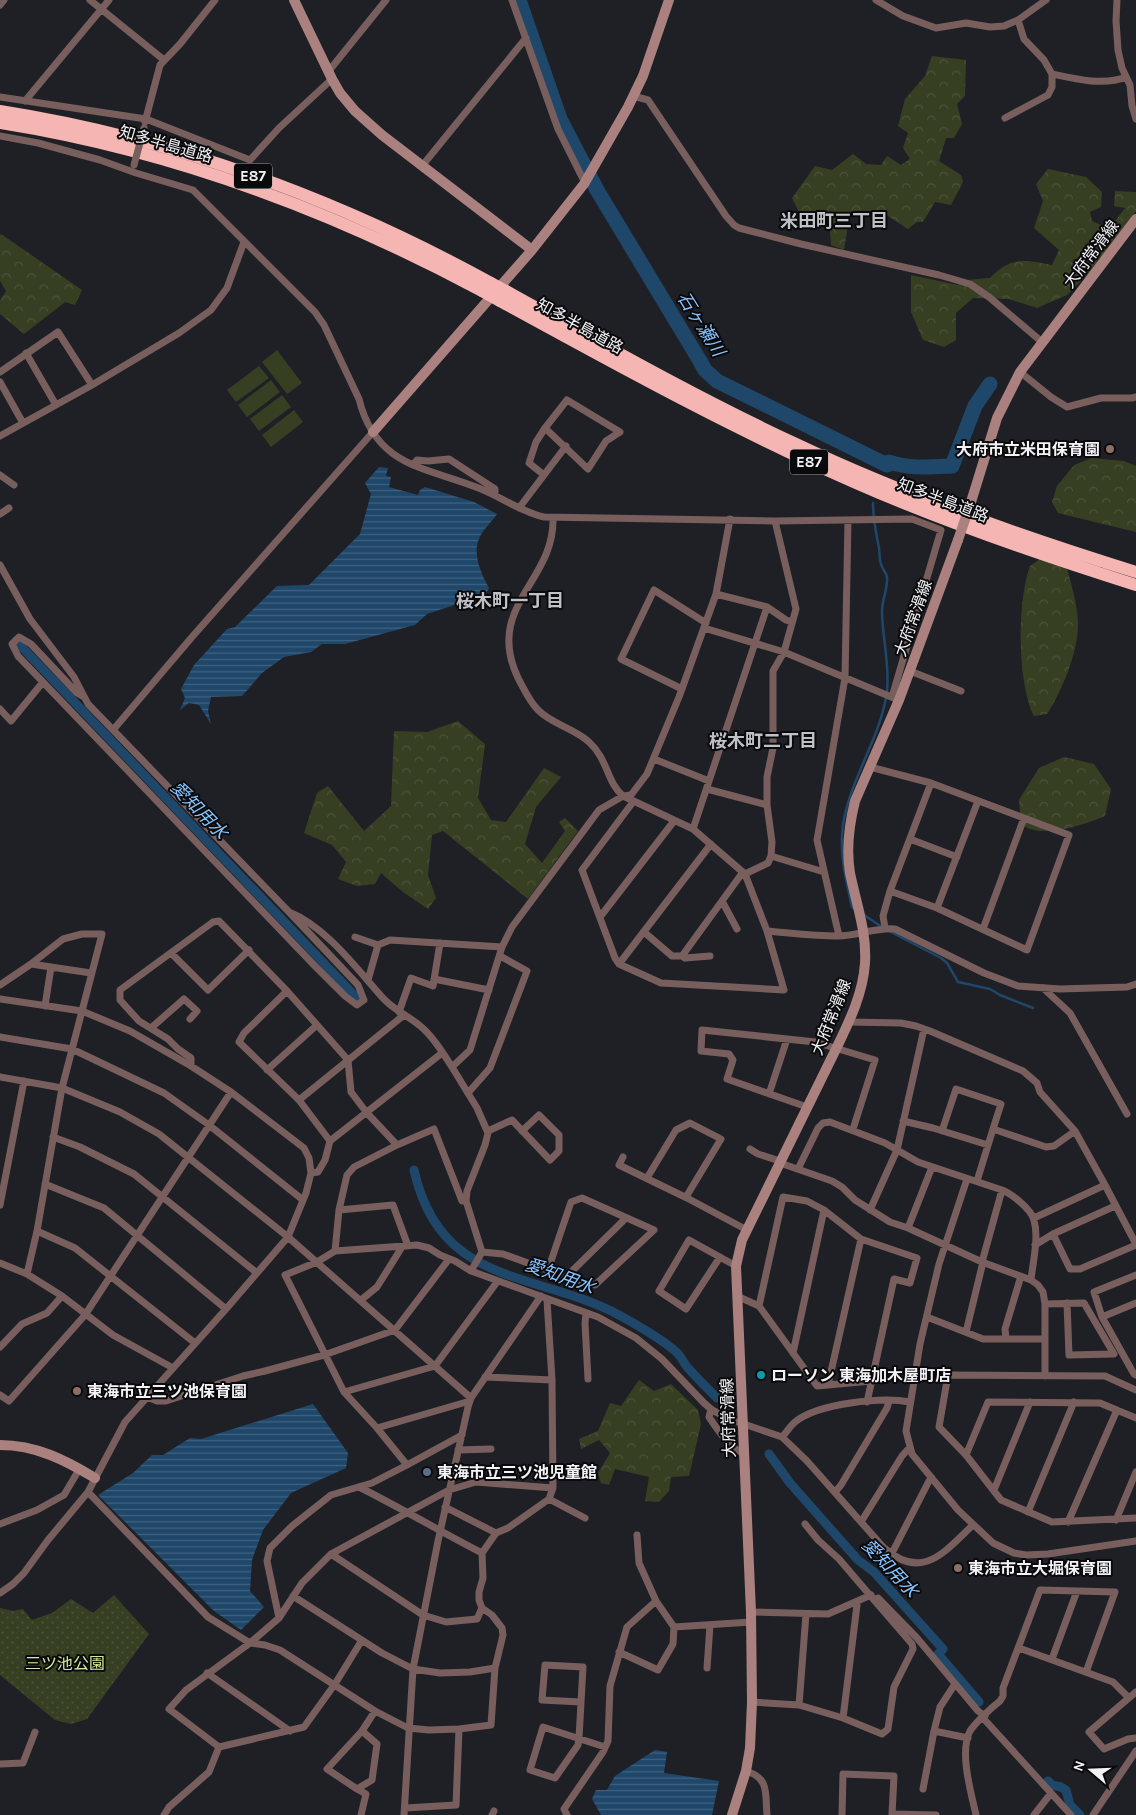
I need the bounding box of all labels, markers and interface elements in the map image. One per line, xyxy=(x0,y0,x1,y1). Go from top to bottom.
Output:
street label: 知多半島道路 xyxy=(117,122,215,166)
road number: E87 xyxy=(234,164,272,188)
district label: 米田町三丁目 xyxy=(780,210,888,232)
street label: 大府常滑線 xyxy=(1059,216,1123,292)
water label: 石ヶ瀬川 xyxy=(673,288,730,362)
street label: 知多半島道路 xyxy=(533,294,627,358)
place label: 大府市立米田保育園 xyxy=(956,440,1100,459)
marker: 大府市立米田保育園 xyxy=(1104,443,1116,455)
road number: E87 xyxy=(790,450,828,474)
street label: 知多半島道路 xyxy=(895,474,991,526)
street label: 大府常滑線 xyxy=(890,577,936,659)
district label: 桜木町一丁目 xyxy=(456,590,564,612)
district label: 桜木町二丁目 xyxy=(709,730,817,752)
water label: 愛知用水 xyxy=(166,776,233,845)
street label: 大府常滑線 xyxy=(807,976,855,1058)
water label: 愛知用水 xyxy=(522,1253,599,1299)
place label: ローソン 東海加木屋町店 xyxy=(771,1366,951,1385)
marker: ローソン 東海加木屋町店 xyxy=(755,1369,767,1381)
street label: 大府常滑線 xyxy=(717,1378,739,1458)
place label: 東海市立三ツ池保育園 xyxy=(87,1382,247,1401)
marker: 東海市立三ツ池保育園 xyxy=(71,1385,83,1397)
place label: 東海市立三ツ池児童館 xyxy=(437,1463,597,1482)
marker: 東海市立三ツ池児童館 xyxy=(421,1466,433,1478)
water label: 愛知用水 xyxy=(857,1534,924,1603)
place label: 東海市立大堀保育園 xyxy=(968,1559,1112,1578)
marker: 東海市立大堀保育園 xyxy=(952,1562,964,1574)
park label: 三ツ池公園 xyxy=(25,1654,105,1673)
north arrow xyxy=(1066,1745,1116,1795)
text: N xyxy=(1070,1758,1089,1773)

